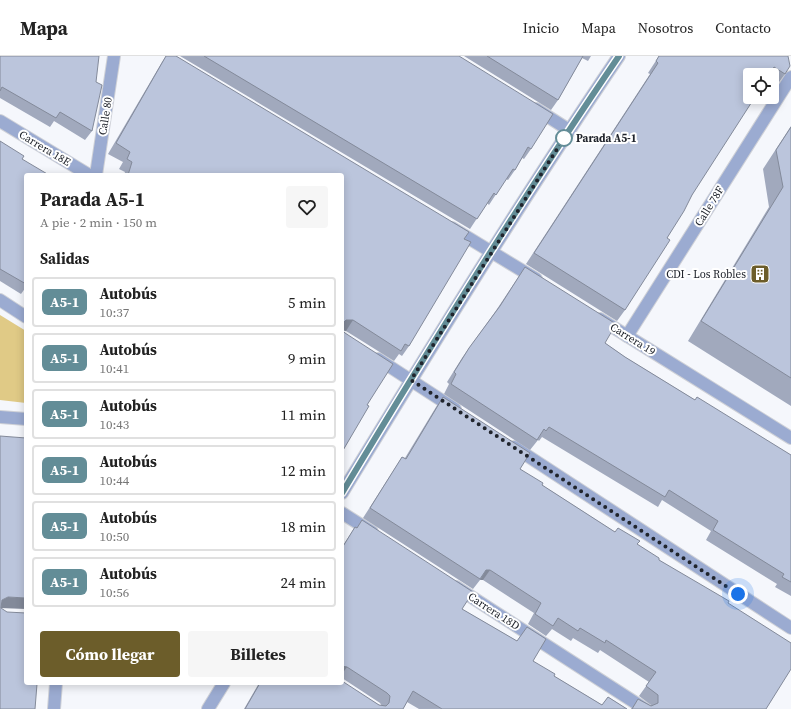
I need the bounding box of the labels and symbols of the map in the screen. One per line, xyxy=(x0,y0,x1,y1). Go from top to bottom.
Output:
street label: Calle 80 xyxy=(95,96,116,136)
street label: Carrera 18E xyxy=(16,127,74,170)
marker: Parada A5-1 xyxy=(555,129,573,147)
place label: Parada A5-1 xyxy=(576,131,637,146)
street label: Calle 78F xyxy=(691,183,728,229)
building icon: CDI - Los Robles xyxy=(749,263,771,285)
place label: CDI - Los Robles xyxy=(666,267,746,282)
street label: Carrera 19 xyxy=(607,320,658,359)
your location xyxy=(728,584,748,604)
street label: Carrera 18D xyxy=(465,589,523,634)

